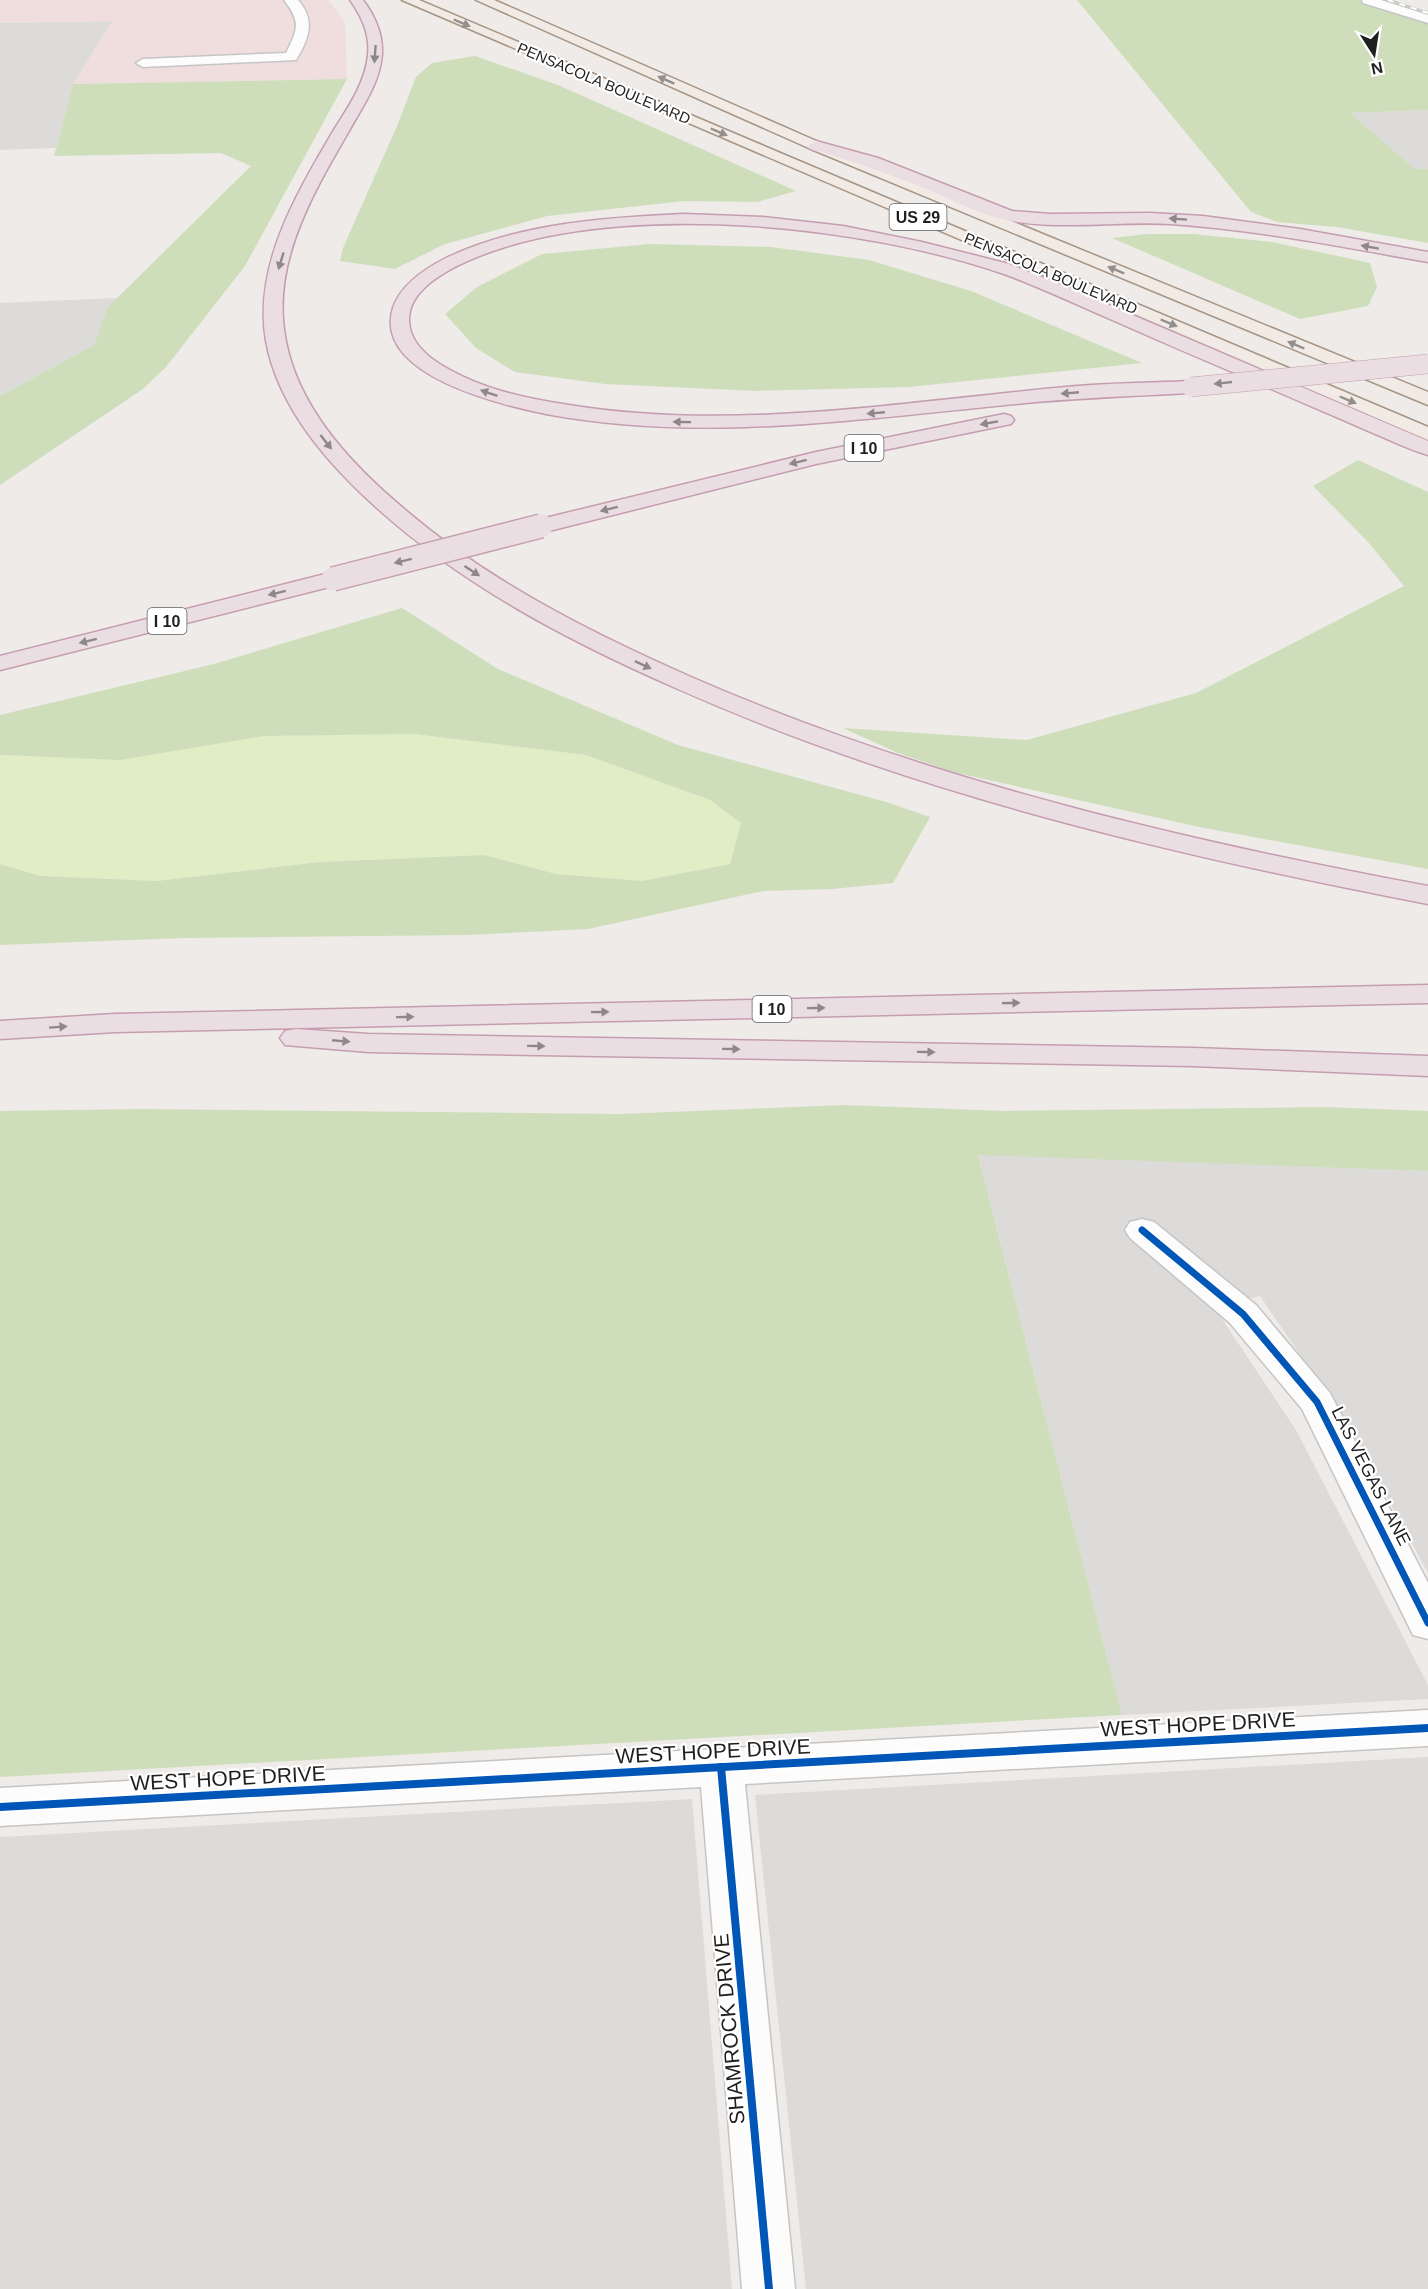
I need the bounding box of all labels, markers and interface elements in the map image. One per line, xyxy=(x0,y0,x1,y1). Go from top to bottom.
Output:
one-way arrow xyxy=(454,18,472,28)
north arrow xyxy=(1344,24,1404,84)
street label: PENSACOLA BOULEVARD xyxy=(515,39,693,127)
one-way arrow xyxy=(370,44,379,63)
text: N xyxy=(1370,59,1384,78)
one-way arrow xyxy=(657,75,675,84)
one-way arrow xyxy=(710,128,728,137)
road number: US 29 xyxy=(890,204,946,230)
one-way arrow xyxy=(1168,214,1187,224)
street label: PENSACOLA BOULEVARD xyxy=(962,229,1140,317)
one-way arrow xyxy=(1361,242,1380,251)
one-way arrow xyxy=(276,252,285,270)
one-way arrow xyxy=(1107,265,1125,275)
one-way arrow xyxy=(1160,319,1178,329)
one-way arrow xyxy=(1287,340,1305,350)
one-way arrow xyxy=(1214,378,1233,388)
one-way arrow xyxy=(480,388,498,398)
one-way arrow xyxy=(1061,388,1080,398)
one-way arrow xyxy=(1340,395,1358,405)
one-way arrow xyxy=(867,408,886,418)
one-way arrow xyxy=(672,417,691,427)
one-way arrow xyxy=(979,418,998,427)
one-way arrow xyxy=(320,435,332,450)
road number: I 10 xyxy=(844,435,884,461)
one-way arrow xyxy=(789,458,807,468)
one-way arrow xyxy=(600,505,618,515)
one-way arrow xyxy=(393,557,412,567)
one-way arrow xyxy=(464,565,480,576)
one-way arrow xyxy=(267,589,286,599)
road number: I 10 xyxy=(148,608,186,634)
one-way arrow xyxy=(78,636,97,646)
one-way arrow xyxy=(634,660,651,669)
road number: I 10 xyxy=(752,996,792,1022)
one-way arrow xyxy=(1001,998,1020,1008)
one-way arrow xyxy=(806,1003,825,1012)
one-way arrow xyxy=(590,1008,609,1017)
one-way arrow xyxy=(395,1012,414,1021)
one-way arrow xyxy=(48,1022,67,1031)
one-way arrow xyxy=(332,1036,351,1046)
one-way arrow xyxy=(526,1041,545,1051)
one-way arrow xyxy=(721,1044,740,1054)
one-way arrow xyxy=(916,1047,935,1057)
street label: LAS VEGAS LANE xyxy=(1327,1403,1415,1549)
street label: WEST HOPE DRIVE xyxy=(1100,1707,1296,1741)
street label: WEST HOPE DRIVE xyxy=(615,1734,811,1768)
street label: WEST HOPE DRIVE xyxy=(130,1761,326,1795)
street label: SHAMROCK DRIVE xyxy=(709,1933,749,2125)

